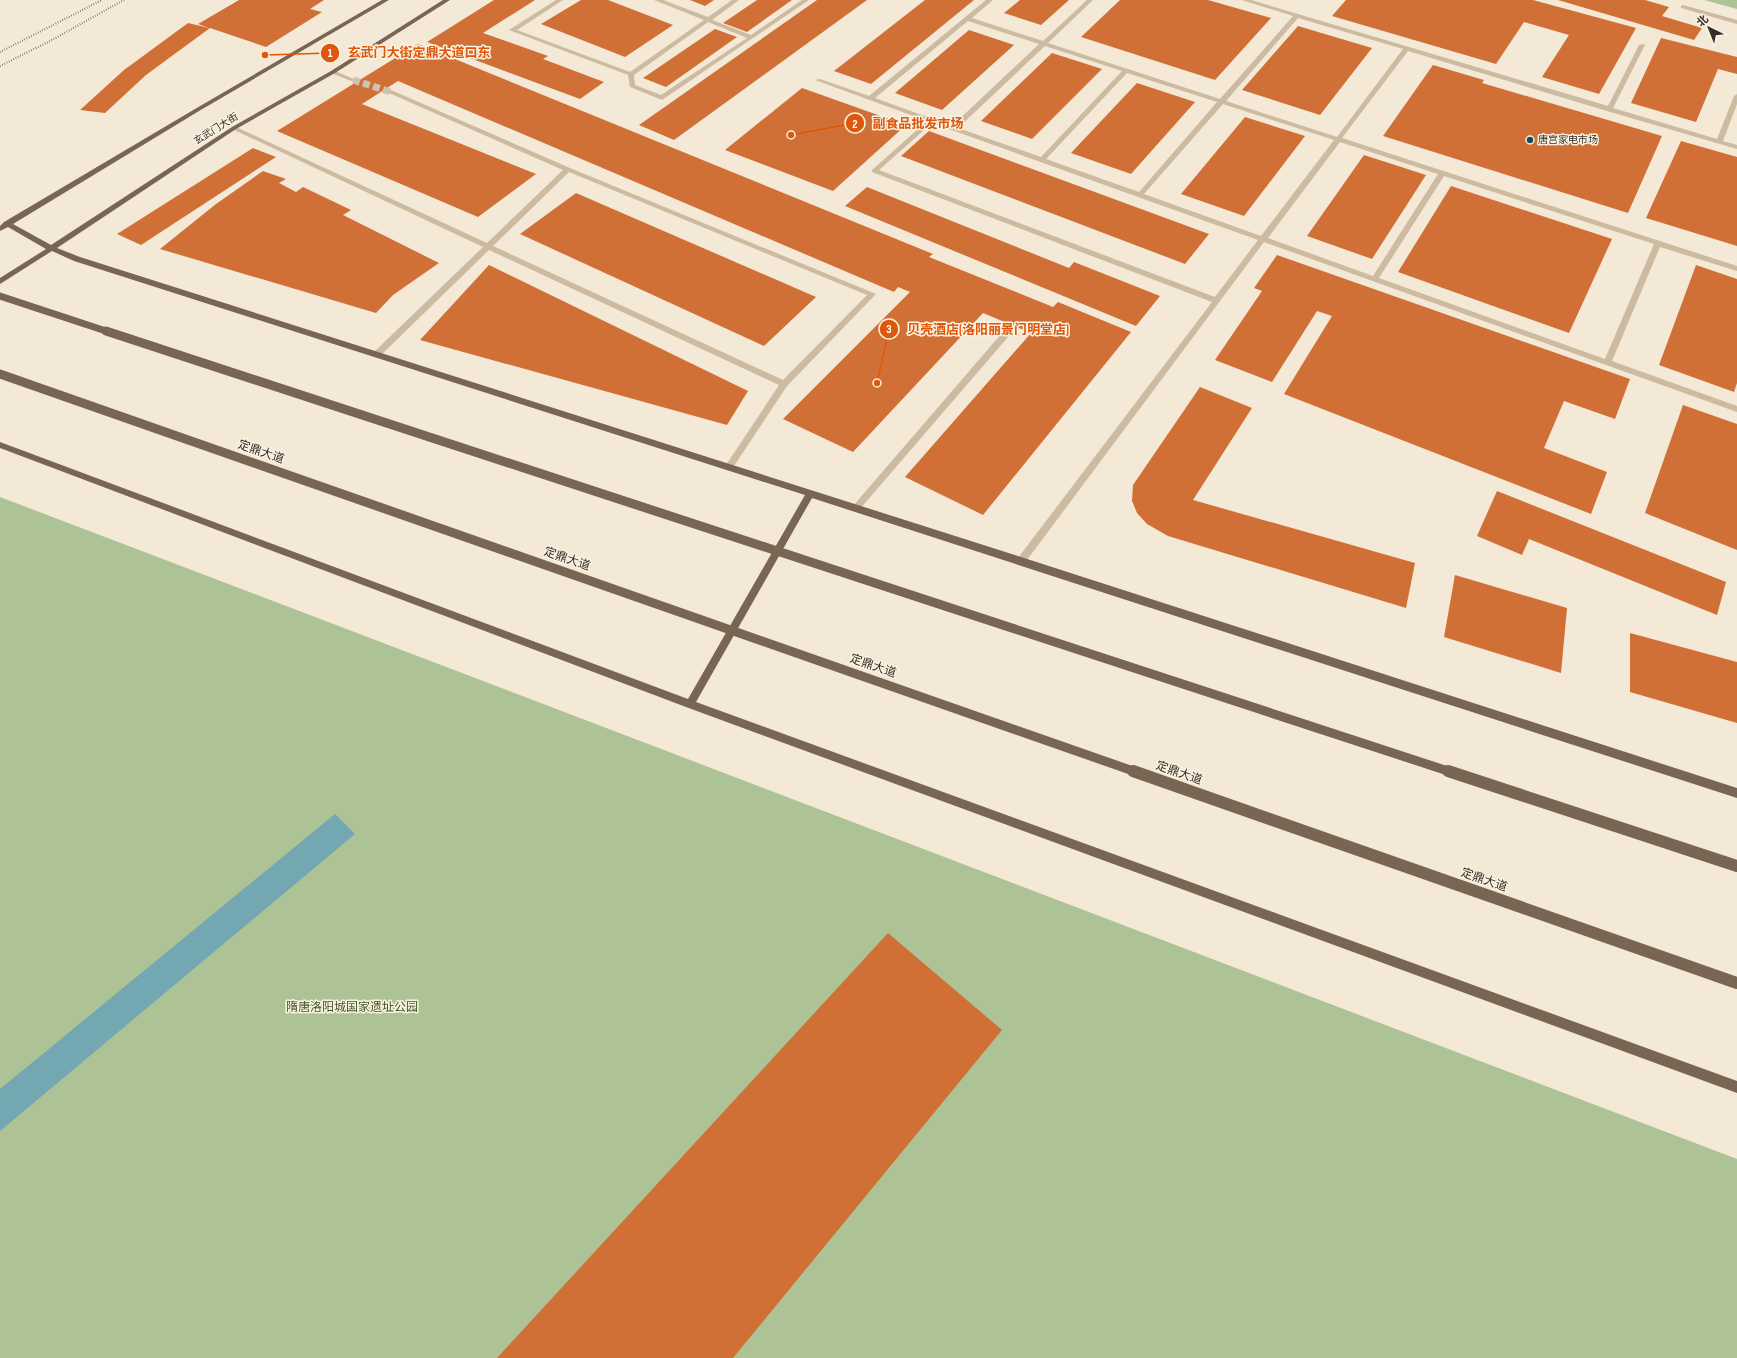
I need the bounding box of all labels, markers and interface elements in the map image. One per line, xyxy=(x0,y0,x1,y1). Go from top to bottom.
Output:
north arrow xyxy=(1689,8,1729,48)
text: 北 xyxy=(1694,13,1711,30)
callout: 玄武门大街定鼎大道口东 xyxy=(320,40,499,65)
text: 玄武门大街定鼎大道口东 xyxy=(347,45,491,61)
text: 1 xyxy=(328,46,333,61)
street label: 玄武门大街 xyxy=(192,111,240,147)
callout: 副食品批发市场 xyxy=(845,111,972,136)
text: 副食品批发市场 xyxy=(872,116,964,132)
text: 2 xyxy=(852,117,858,132)
place label: 唐宫家电市场 xyxy=(1538,134,1598,146)
marker: 唐宫家电市场 xyxy=(1525,135,1535,145)
callout: 贝壳酒店(洛阳丽景门明堂店) xyxy=(879,317,1077,342)
text: 3 xyxy=(886,322,892,337)
text: 贝壳酒店(洛阳丽景门明堂店) xyxy=(907,322,1069,338)
street label: 定鼎大道 xyxy=(236,437,286,467)
street label: 定鼎大道 xyxy=(542,544,592,574)
street label: 定鼎大道 xyxy=(848,651,898,681)
street label: 定鼎大道 xyxy=(1154,758,1204,788)
street label: 定鼎大道 xyxy=(1459,865,1509,895)
park label: 隋唐洛阳城国家遗址公园 xyxy=(286,1000,418,1015)

